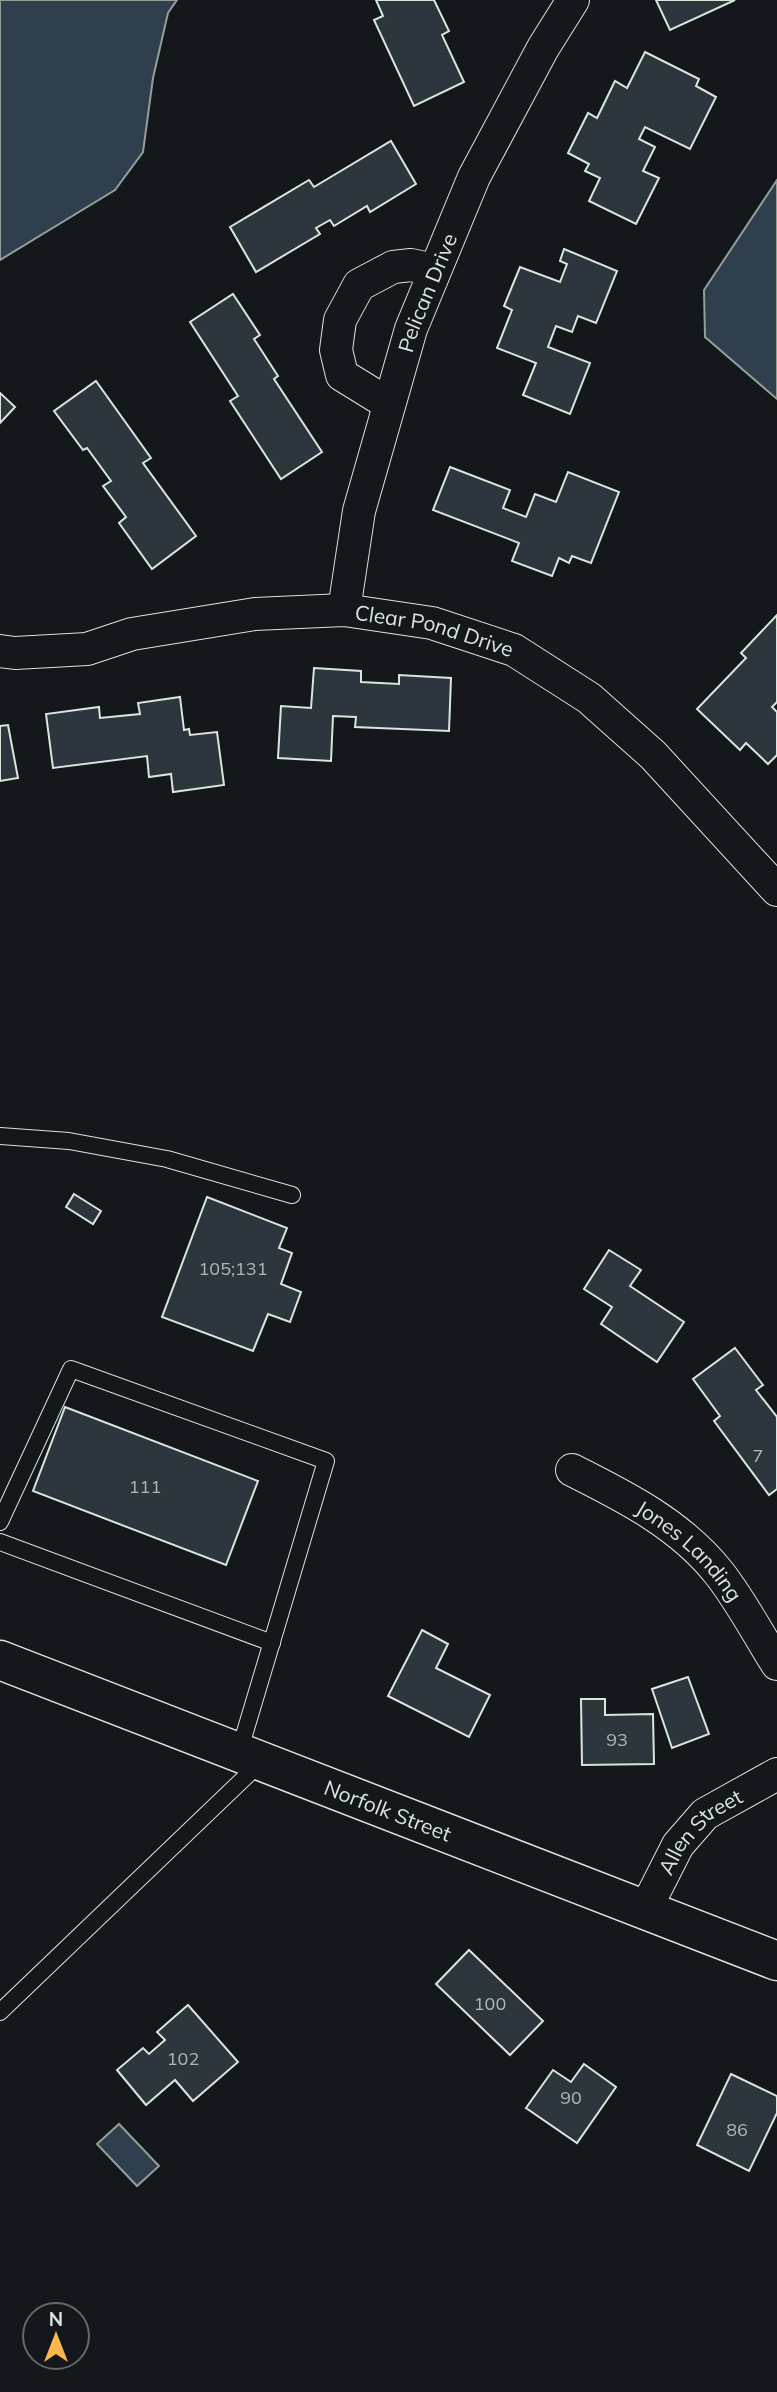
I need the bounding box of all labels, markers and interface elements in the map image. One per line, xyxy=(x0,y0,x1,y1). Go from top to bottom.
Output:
street label: Pelican Drive xyxy=(392,229,462,355)
street label: Clear Pond Drive xyxy=(353,599,517,662)
house number: 105;131 xyxy=(199,1257,267,1280)
house number: 7 xyxy=(753,1444,763,1467)
house number: 111 xyxy=(129,1475,161,1498)
street label: Jones Landing xyxy=(632,1494,748,1606)
house number: 93 xyxy=(606,1728,628,1751)
street label: Norfolk Street xyxy=(321,1774,455,1847)
street label: Allen Street xyxy=(652,1783,747,1879)
house number: 100 xyxy=(474,1992,506,2015)
house number: 102 xyxy=(167,2047,199,2070)
house number: 90 xyxy=(560,2086,582,2109)
house number: 86 xyxy=(726,2118,748,2141)
north arrow xyxy=(21,2301,91,2371)
text: N xyxy=(49,2307,63,2331)

